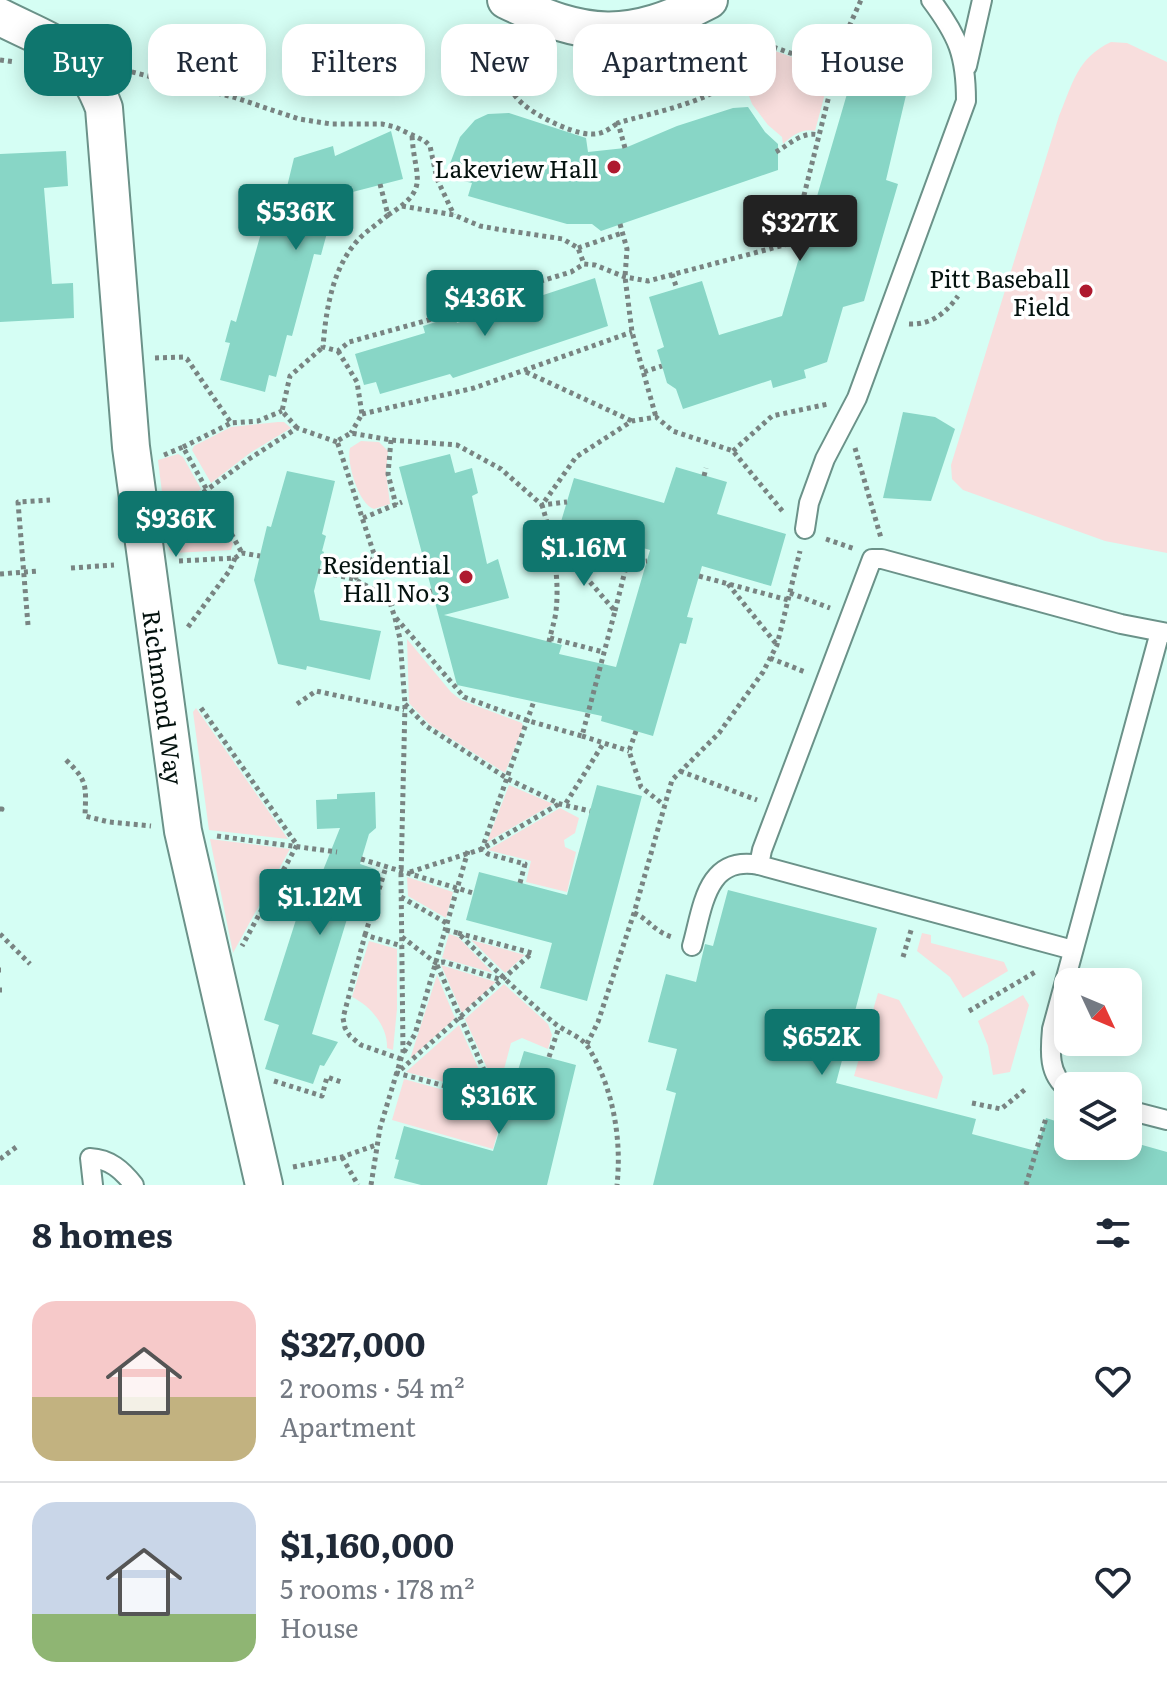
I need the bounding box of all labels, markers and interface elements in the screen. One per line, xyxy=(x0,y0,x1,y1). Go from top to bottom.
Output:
chip: Buy xyxy=(24,24,132,96)
chip: Rent xyxy=(148,24,266,96)
chip: Filters xyxy=(282,24,425,96)
chip: New xyxy=(441,24,557,96)
chip: Apartment xyxy=(573,24,776,96)
chip: House xyxy=(792,24,932,96)
place label: Lakeview Hall xyxy=(434,150,598,185)
marker: Lakeview Hall xyxy=(605,158,623,176)
pin: $536K xyxy=(240,184,352,252)
text: $536K xyxy=(256,190,336,229)
pin: $327K xyxy=(744,195,856,263)
text: $327K xyxy=(761,201,839,240)
place label: Pitt Baseball Field xyxy=(929,260,1070,323)
pin: $436K xyxy=(429,270,541,338)
text: $436K xyxy=(444,276,526,315)
marker: Pitt Baseball Field xyxy=(1077,282,1095,300)
pin: $936K xyxy=(120,491,232,559)
text: $936K xyxy=(136,497,216,536)
pin: $1.16M xyxy=(519,520,649,588)
text: $1.16M xyxy=(541,526,627,565)
place label: Residential Hall No.3 xyxy=(322,546,450,609)
marker: Residential Hall No.3 xyxy=(457,568,475,586)
street label: Richmond Way xyxy=(136,607,194,787)
pin: $1.12M xyxy=(255,869,385,937)
text: $1.12M xyxy=(277,875,363,914)
north arrow xyxy=(1054,968,1142,1056)
map controls xyxy=(1054,968,1142,1160)
pin: $652K xyxy=(766,1009,878,1077)
text: $652K xyxy=(783,1015,861,1054)
pin: $316K xyxy=(443,1068,555,1136)
button: layers xyxy=(1054,1072,1142,1160)
text: $316K xyxy=(461,1074,537,1113)
text: 8 homes xyxy=(32,1208,173,1258)
icon: filters xyxy=(1091,1211,1135,1255)
text: $327,000 xyxy=(280,1317,425,1367)
icon: home xyxy=(96,1333,192,1429)
icon: heart xyxy=(1091,1359,1135,1403)
text: 2 rooms · 54 m² xyxy=(280,1367,465,1406)
text: Apartment xyxy=(280,1406,416,1445)
text: $1,160,000 xyxy=(280,1518,454,1568)
icon: home xyxy=(96,1534,192,1630)
icon: heart xyxy=(1091,1560,1135,1604)
text: 5 rooms · 178 m² xyxy=(280,1568,474,1607)
text: House xyxy=(280,1607,358,1646)

